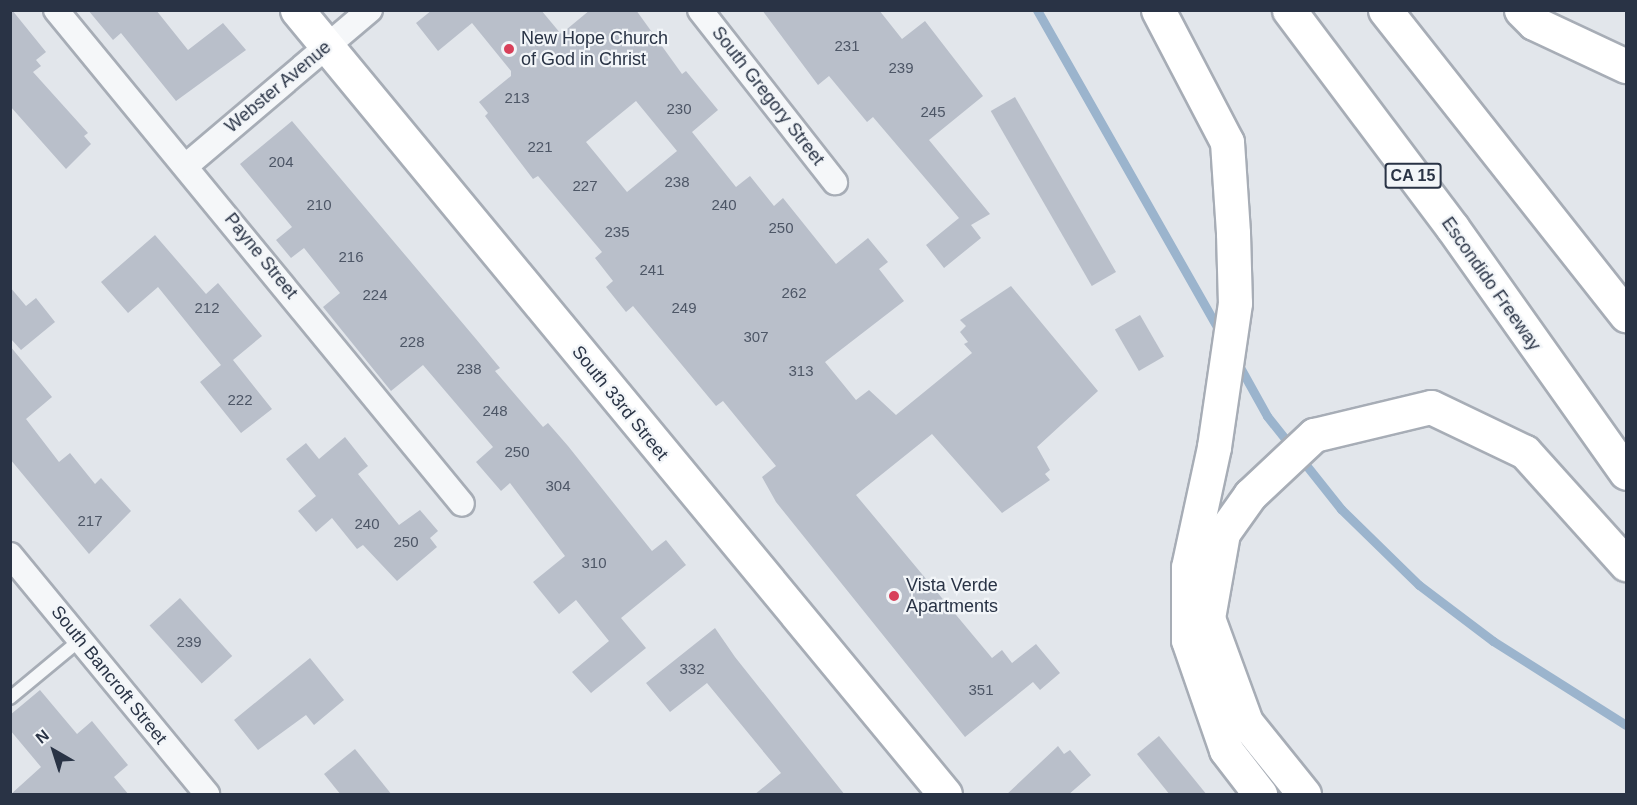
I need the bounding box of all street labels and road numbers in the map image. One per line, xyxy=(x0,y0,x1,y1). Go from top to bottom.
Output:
street label: South Gregory Street xyxy=(707,22,829,170)
street label: Webster Avenue xyxy=(220,36,336,138)
road number: CA 15 xyxy=(1383,163,1443,189)
street label: Payne Street xyxy=(220,209,302,303)
street label: Escondido Freeway xyxy=(1437,213,1545,355)
street label: South 33rd Street xyxy=(567,341,673,465)
street label: South Bancroft Street xyxy=(46,601,172,749)

